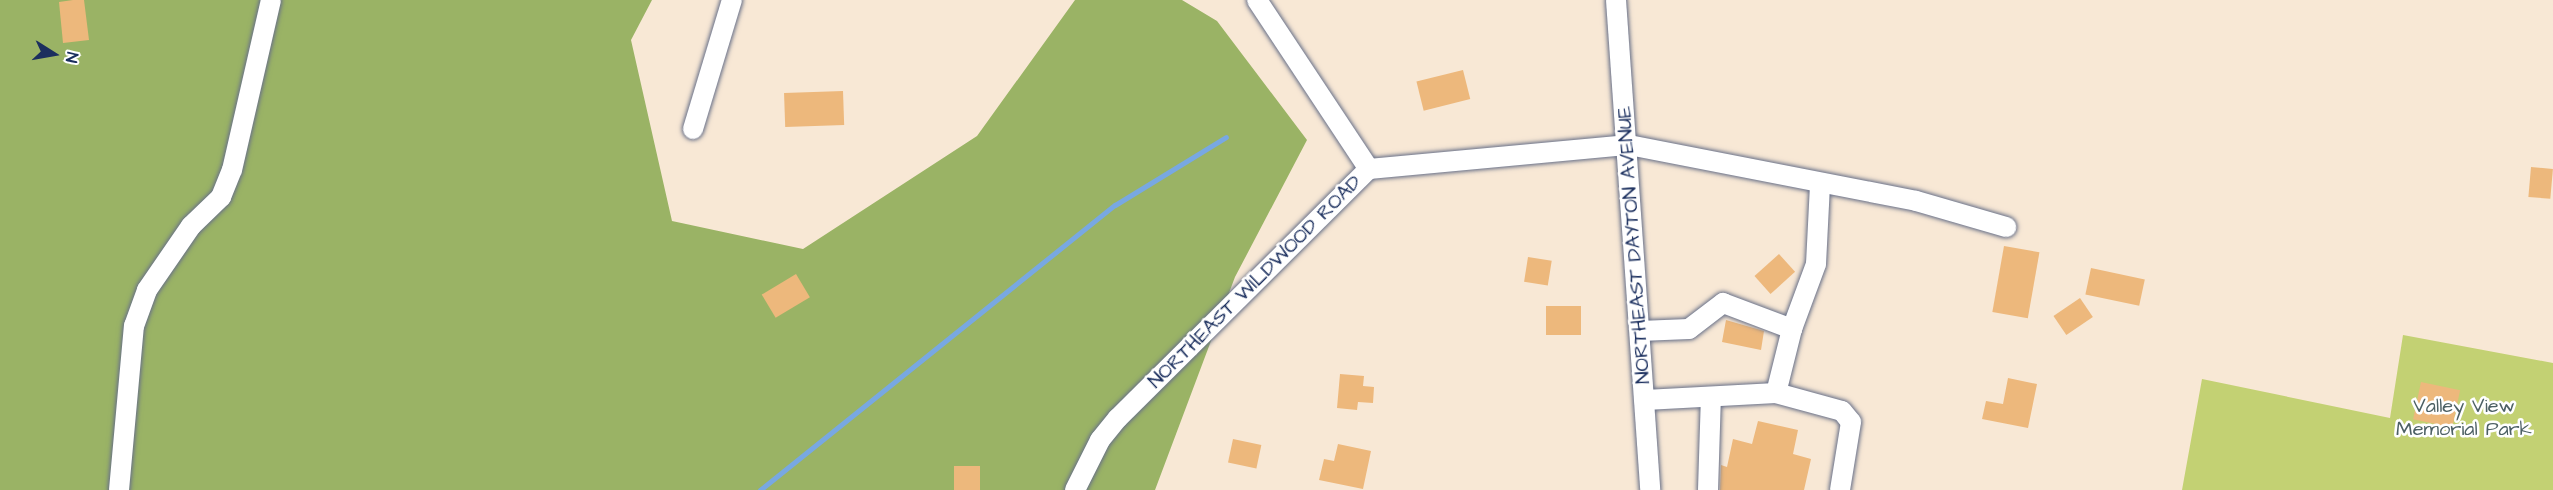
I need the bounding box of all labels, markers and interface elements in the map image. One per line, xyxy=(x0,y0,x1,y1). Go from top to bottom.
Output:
north arrow xyxy=(24,24,84,84)
text: N xyxy=(60,50,83,64)
street label: NORTHEAST DAYTON AVENUE xyxy=(1612,105,1656,385)
street label: NORTHEAST WILDWOOD ROAD xyxy=(1143,170,1367,394)
park label: Valley View Memorial Park xyxy=(2396,395,2532,442)

